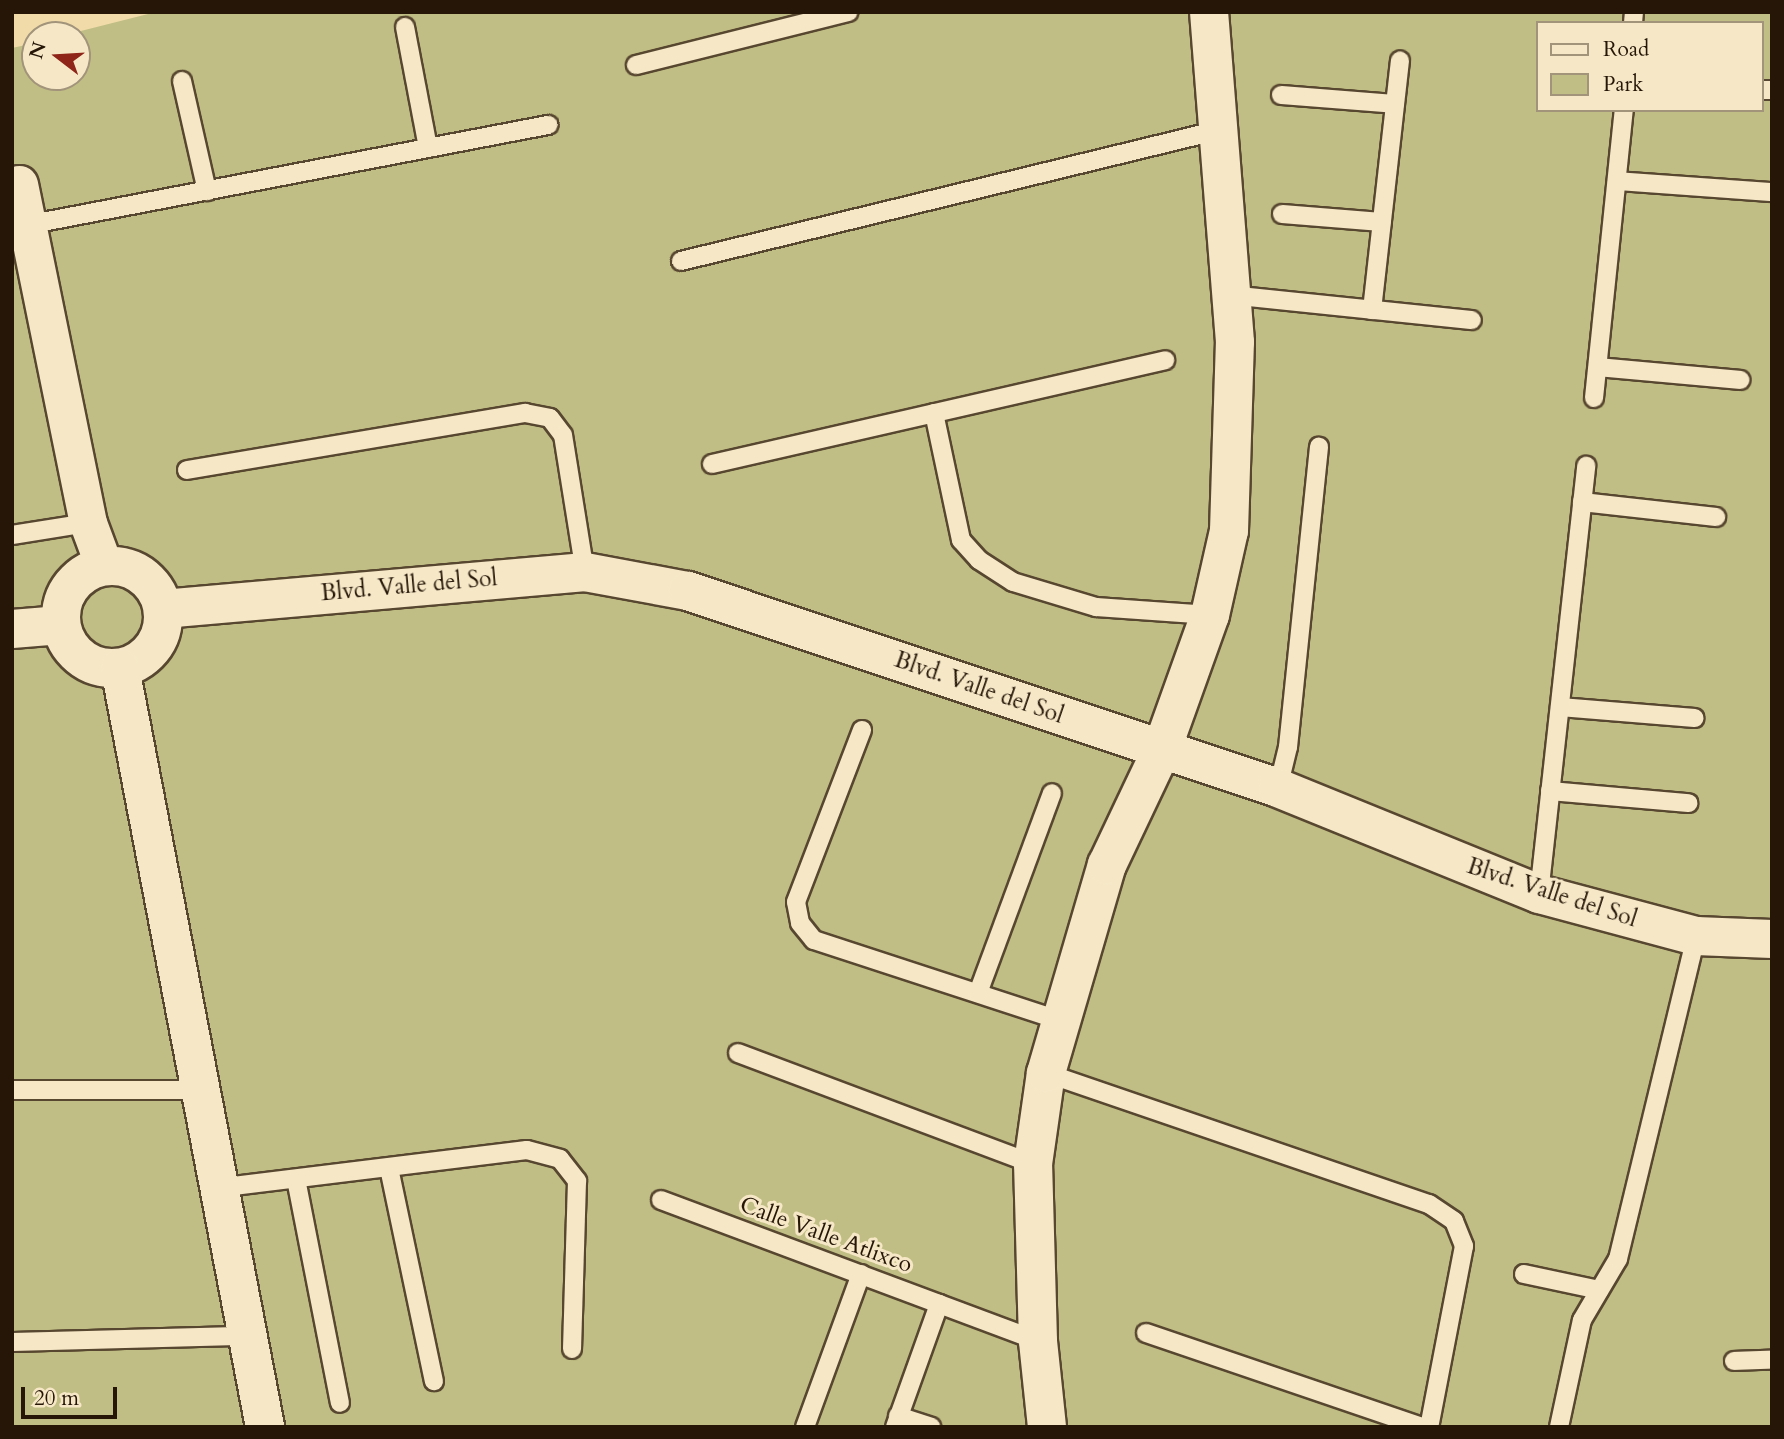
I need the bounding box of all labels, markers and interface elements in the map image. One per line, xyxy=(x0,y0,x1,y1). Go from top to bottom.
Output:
north arrow xyxy=(21,21,91,91)
legend xyxy=(1536,21,1763,112)
text: Road xyxy=(1603,35,1649,64)
text: N xyxy=(23,39,53,62)
text: Park xyxy=(1603,70,1643,99)
street label: Blvd. Valle del Sol xyxy=(320,565,498,607)
street label: Blvd. Valle del Sol xyxy=(891,646,1067,730)
street label: Blvd. Valle del Sol xyxy=(1464,853,1640,933)
street label: Calle Valle Atlixco xyxy=(736,1191,916,1279)
scale bar xyxy=(24,1372,121,1416)
text: 20 m xyxy=(34,1384,79,1413)

